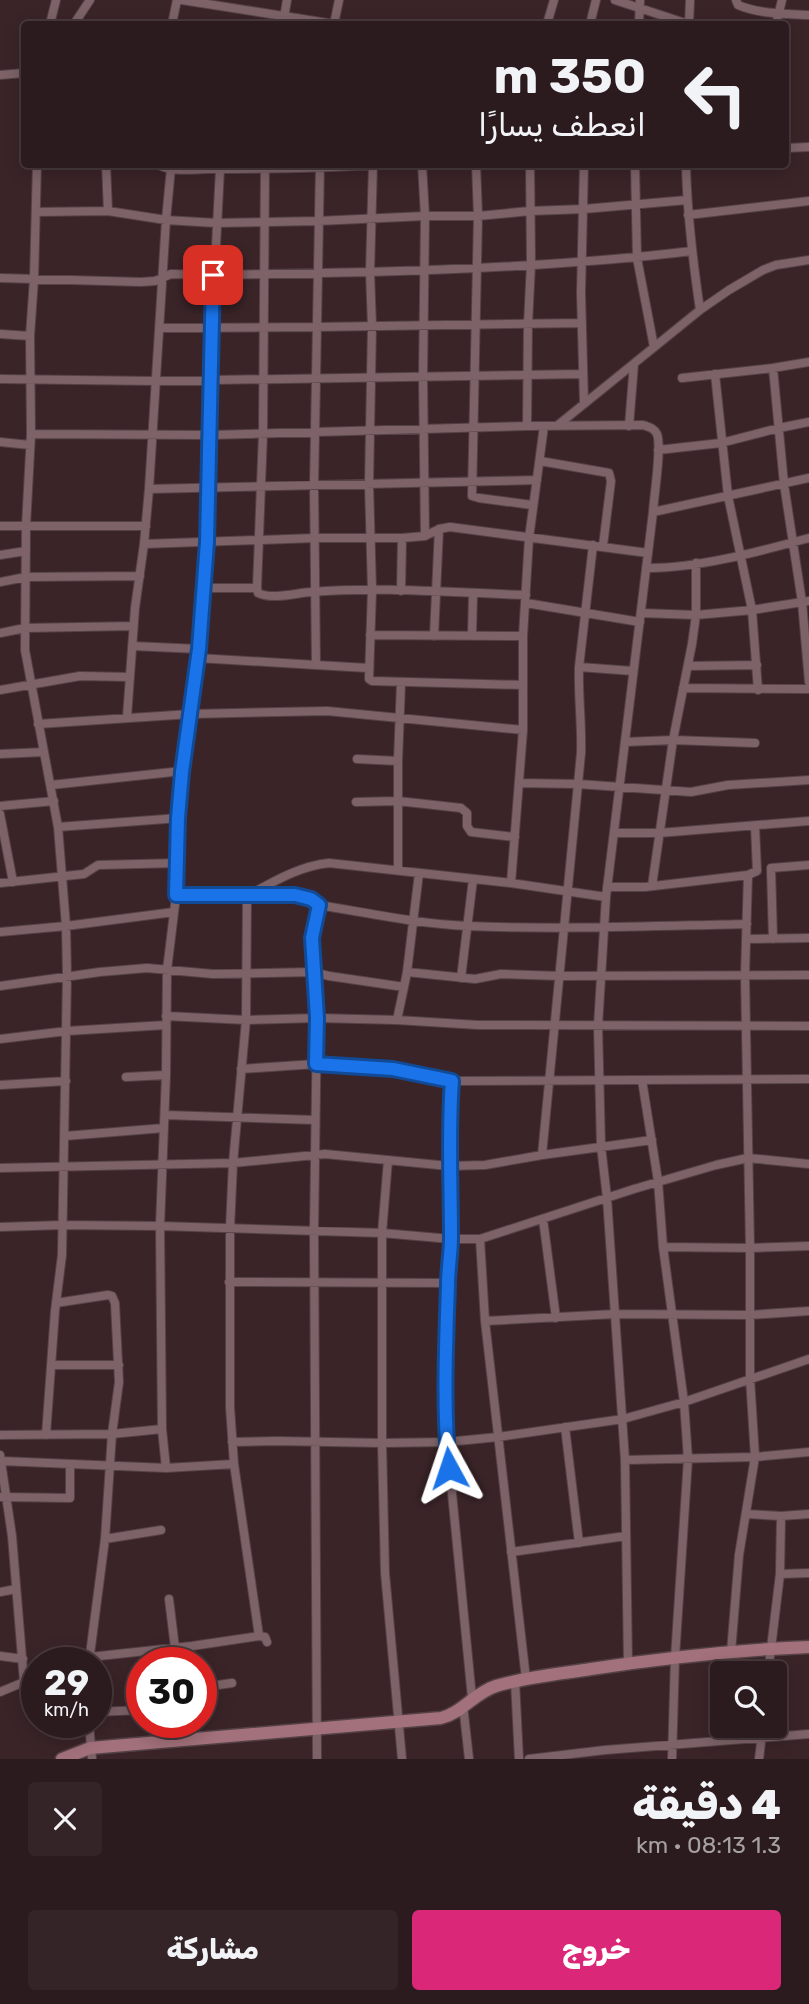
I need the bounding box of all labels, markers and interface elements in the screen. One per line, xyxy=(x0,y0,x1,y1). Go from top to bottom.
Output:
text: 350 m xyxy=(493,47,646,105)
icon: left xyxy=(670,49,761,140)
text: انعطف يسارًا xyxy=(478,106,646,144)
pin xyxy=(183,245,243,305)
icon: arrive xyxy=(194,256,232,294)
position arrow xyxy=(412,1431,486,1505)
speed limit sign: 30 xyxy=(126,1647,217,1738)
map controls xyxy=(710,1661,787,1738)
button: search xyxy=(710,1661,787,1738)
text: 29 xyxy=(44,1662,89,1704)
text: km/h xyxy=(44,1699,89,1721)
text: 4 دقيقة xyxy=(632,1780,781,1830)
button: close xyxy=(28,1782,102,1856)
text: 1.3 km · 08:13 xyxy=(636,1831,781,1859)
button: مشاركة xyxy=(28,1910,398,1990)
button: خروج xyxy=(412,1910,781,1990)

